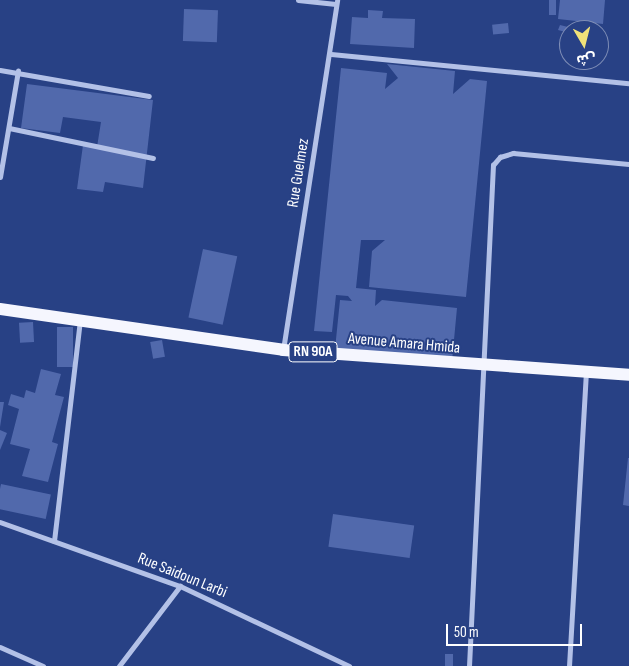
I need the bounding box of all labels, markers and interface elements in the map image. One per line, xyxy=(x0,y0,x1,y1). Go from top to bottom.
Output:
north arrow xyxy=(559,20,609,70)
text: ش xyxy=(575,50,597,69)
street label: Rue Guelmez xyxy=(284,137,314,209)
street label: Avenue Amara Hmida xyxy=(347,330,461,358)
road number: RN 90A xyxy=(288,340,338,364)
street label: Rue Saidoun Larbi xyxy=(134,549,230,603)
scale bar xyxy=(449,614,585,646)
text: 50 m xyxy=(454,623,479,642)

